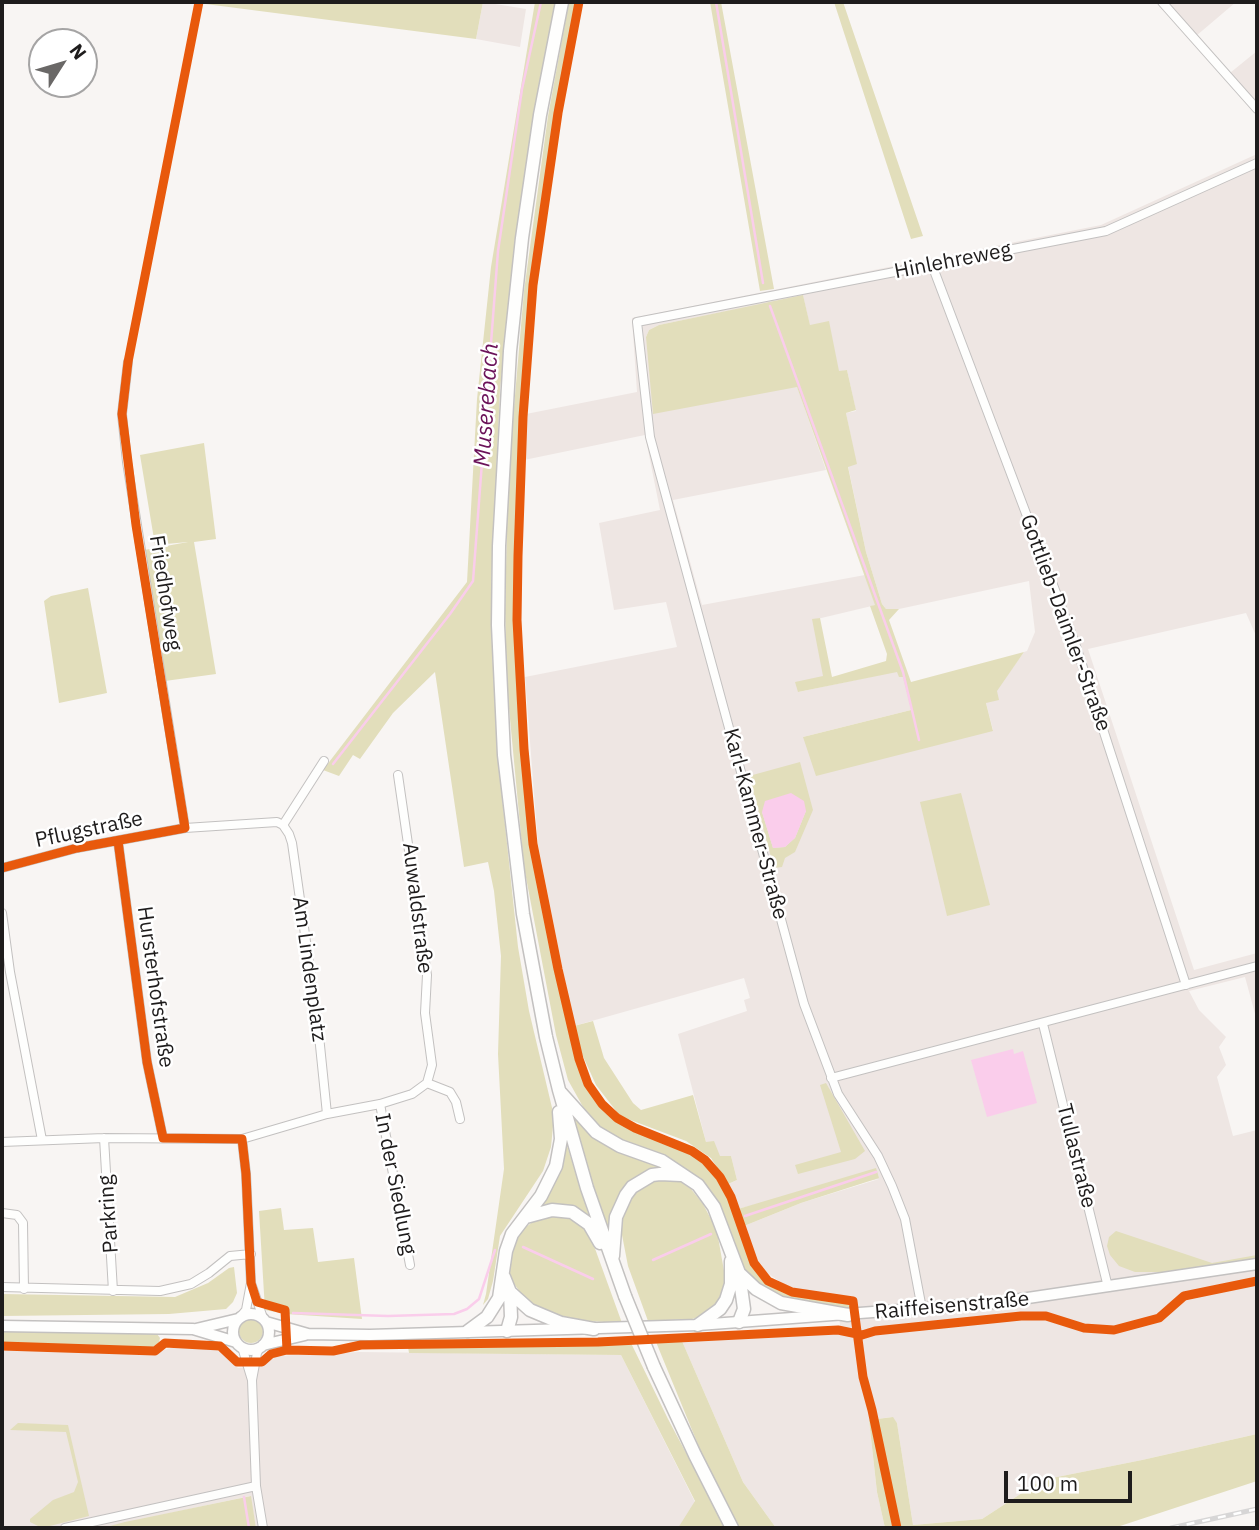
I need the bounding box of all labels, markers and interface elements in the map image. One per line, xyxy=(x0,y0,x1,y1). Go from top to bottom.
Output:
north arrow xyxy=(28,28,98,98)
text: N xyxy=(64,39,92,64)
street label: Hinlehreweg xyxy=(892,237,1014,285)
water label: Muserebach xyxy=(469,342,505,468)
street label: Gottlieb-Daimler-Straße xyxy=(1014,511,1116,735)
street label: Friedhofweg xyxy=(143,533,187,653)
street label: Karl-Kammer-Straße xyxy=(717,726,793,922)
street label: Pflugstraße xyxy=(33,806,145,854)
street label: Auwaldstraße xyxy=(396,841,438,975)
street label: Am Lindenplatz xyxy=(286,895,332,1043)
street label: Hursterhofstraße xyxy=(131,905,179,1069)
street label: Tullastraße xyxy=(1051,1101,1101,1211)
street label: In der Siedlung xyxy=(369,1111,421,1257)
street label: Parkring xyxy=(94,1174,124,1254)
street label: Raiffeisenstraße xyxy=(874,1287,1030,1325)
scale bar xyxy=(1007,1456,1135,1500)
text: 100 m xyxy=(1017,1469,1078,1497)

